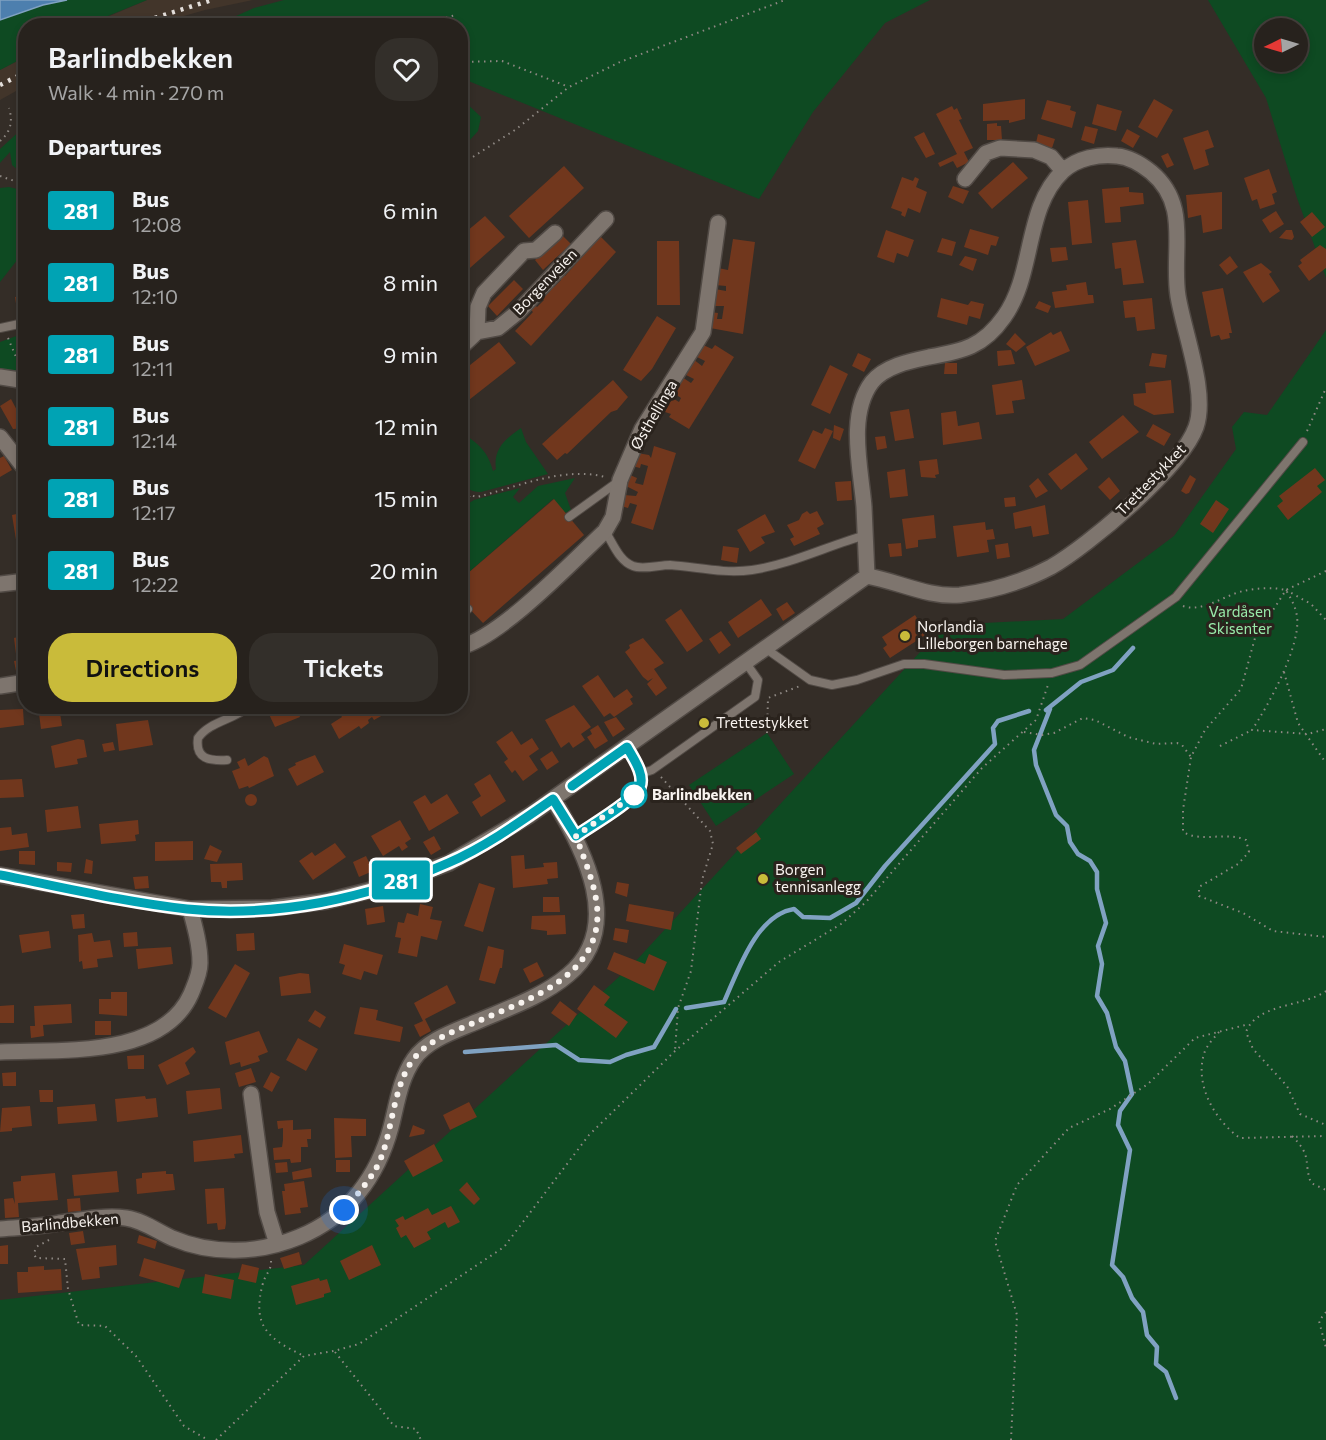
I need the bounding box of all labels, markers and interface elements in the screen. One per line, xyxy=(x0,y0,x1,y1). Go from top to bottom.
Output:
north arrow xyxy=(1254,18,1308,72)
map controls xyxy=(1254,18,1308,72)
button: heart xyxy=(375,38,438,101)
text: Barlindbekken xyxy=(48,40,233,74)
text: Walk · 4 min · 270 m xyxy=(48,80,224,104)
text: Departures xyxy=(48,133,162,160)
text: Bus xyxy=(132,185,169,212)
text: 6 min xyxy=(383,197,438,224)
text: 281 xyxy=(64,198,98,223)
text: 12:08 xyxy=(132,212,182,236)
street label: Borgenveien xyxy=(508,245,580,318)
text: Bus xyxy=(132,257,169,284)
text: 8 min xyxy=(383,269,438,296)
text: 281 xyxy=(64,270,98,295)
text: 12:10 xyxy=(132,284,178,308)
text: Bus xyxy=(132,329,169,356)
text: 9 min xyxy=(383,341,438,368)
text: 281 xyxy=(64,342,98,367)
text: 12:11 xyxy=(132,356,173,380)
street label: Østhellinga xyxy=(626,376,680,453)
text: Bus xyxy=(132,401,169,428)
text: 12 min xyxy=(375,413,438,440)
text: 281 xyxy=(64,414,98,439)
text: 12:14 xyxy=(132,428,177,452)
street label: Trettestykket xyxy=(1112,440,1189,519)
text: Bus xyxy=(132,473,169,500)
text: 15 min xyxy=(374,485,438,512)
text: 281 xyxy=(64,486,98,511)
text: 12:17 xyxy=(132,500,175,524)
text: Bus xyxy=(132,545,169,572)
text: 20 min xyxy=(370,557,438,584)
text: 281 xyxy=(64,558,98,583)
text: 12:22 xyxy=(132,572,179,596)
park label: Vardåsen Skisenter xyxy=(1208,602,1272,637)
place label: Norlandia Lilleborgen barnehage xyxy=(917,617,1068,652)
marker: Norlandia Lilleborgen barnehage xyxy=(898,629,912,643)
button: Directions xyxy=(48,633,237,702)
button: Tickets xyxy=(249,633,438,702)
place label: Trettestykket xyxy=(716,713,809,731)
marker: Trettestykket xyxy=(697,716,711,730)
marker: Barlindbekken xyxy=(621,782,647,808)
place label: Barlindbekken xyxy=(652,785,752,803)
line badge: 281 xyxy=(366,860,436,900)
place label: Borgen tennisanlegg xyxy=(775,860,861,895)
text: 281 xyxy=(384,868,418,893)
marker: Borgen tennisanlegg xyxy=(756,872,770,886)
your location xyxy=(329,1195,359,1225)
street label: Barlindbekken xyxy=(20,1209,119,1235)

